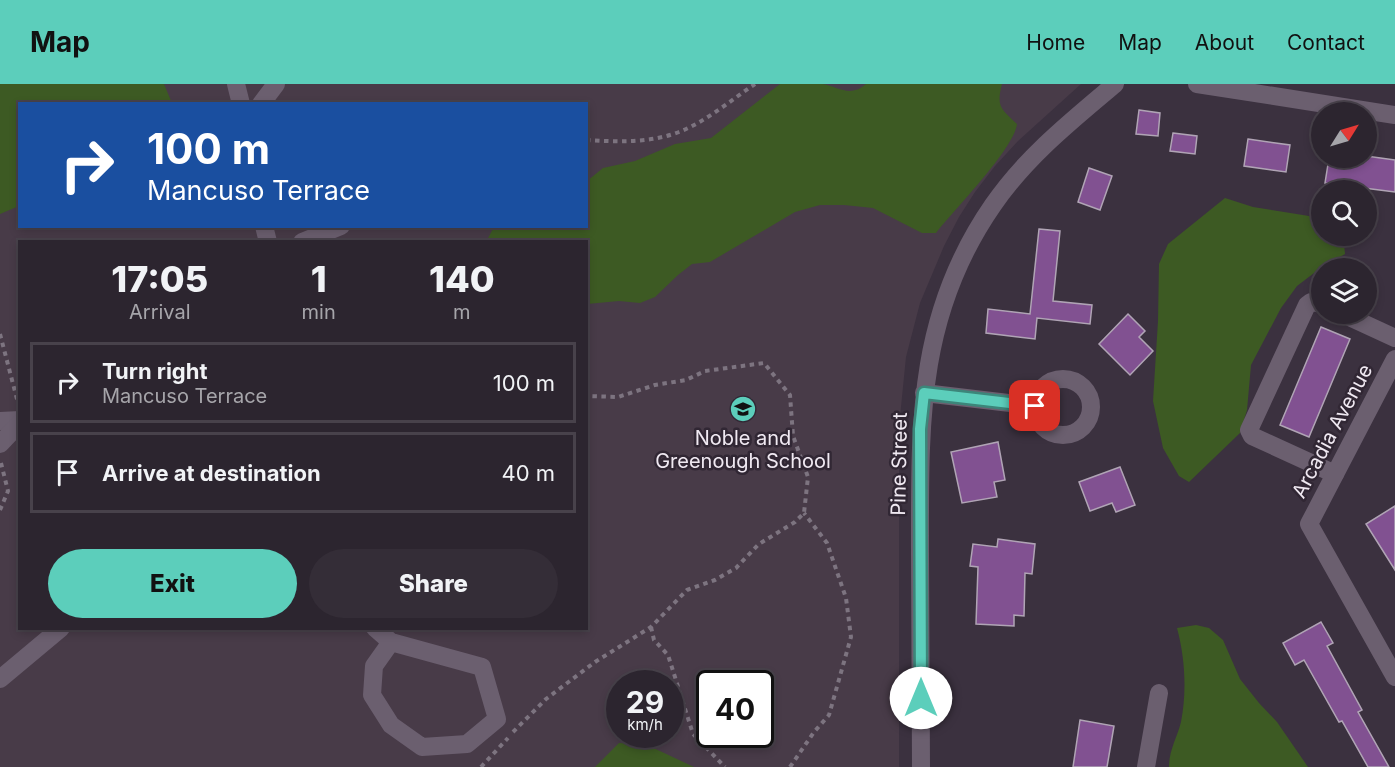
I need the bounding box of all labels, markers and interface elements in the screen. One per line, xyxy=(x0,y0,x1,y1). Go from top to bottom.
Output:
text: Map xyxy=(30,25,90,59)
text: Home xyxy=(1026,30,1085,55)
text: Map xyxy=(1118,30,1162,55)
text: About xyxy=(1195,30,1254,55)
text: Contact xyxy=(1287,30,1365,55)
north arrow xyxy=(1311,102,1377,168)
map controls xyxy=(1311,102,1377,324)
text: 100 m xyxy=(147,123,270,174)
icon: right xyxy=(48,126,126,204)
text: Mancuso Terrace xyxy=(147,174,370,207)
button: search xyxy=(1311,180,1377,246)
text: 17:05 xyxy=(111,257,208,301)
text: 1 xyxy=(311,257,327,301)
text: 140 xyxy=(429,257,495,301)
button: layers xyxy=(1311,258,1377,324)
text: Arrival xyxy=(129,300,191,324)
text: min xyxy=(302,300,336,324)
text: m xyxy=(453,300,471,324)
text: Turn right xyxy=(102,358,208,384)
street label: Arcadia Avenue xyxy=(1287,360,1377,502)
icon: right xyxy=(51,366,84,399)
text: 100 m xyxy=(493,370,555,396)
pin xyxy=(1009,380,1060,431)
text: Mancuso Terrace xyxy=(102,384,267,408)
icon: arrive xyxy=(1018,389,1051,422)
school or university icon: Noble and Greenough School xyxy=(728,394,758,424)
street label: Pine Street xyxy=(886,412,912,516)
place label: Noble and Greenough School xyxy=(655,426,831,473)
icon: arrive xyxy=(51,456,84,489)
text: Arrive at destination xyxy=(102,460,321,486)
text: 40 m xyxy=(501,460,555,486)
button: Exit xyxy=(48,549,297,618)
button: Share xyxy=(309,549,558,618)
position arrow xyxy=(889,666,953,730)
speed limit sign: 40 xyxy=(696,670,774,748)
text: 29 xyxy=(626,684,664,720)
text: km/h xyxy=(627,715,663,734)

